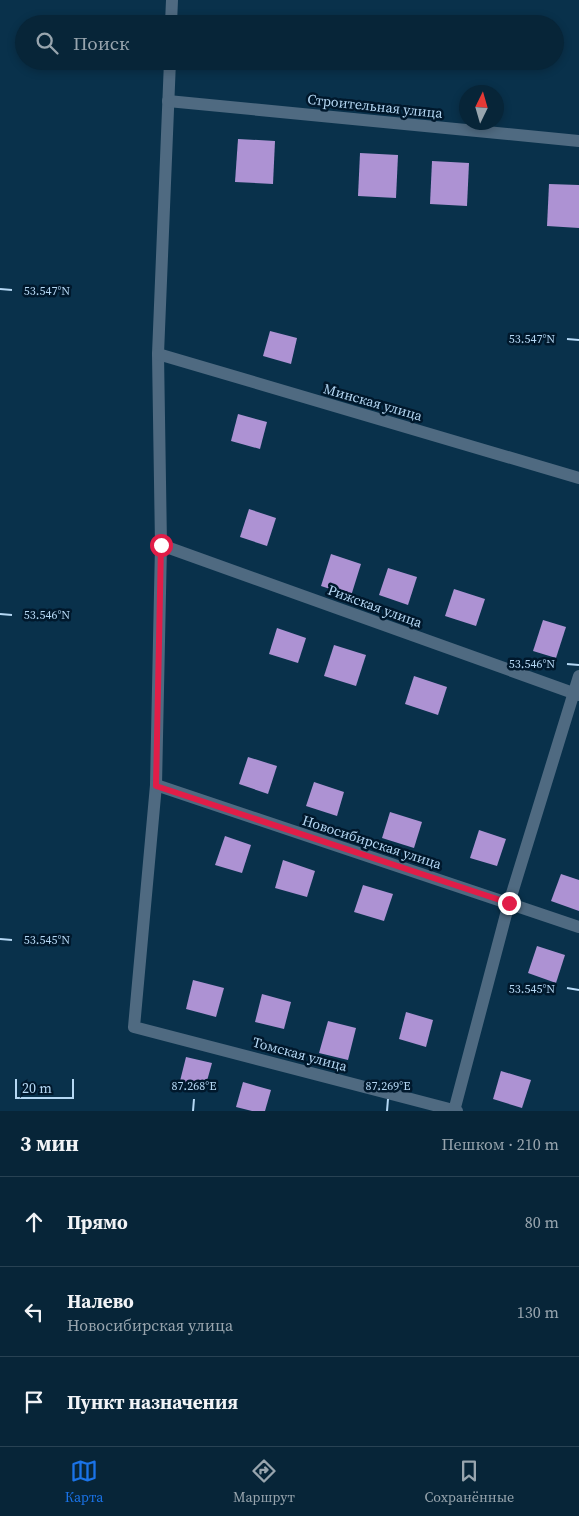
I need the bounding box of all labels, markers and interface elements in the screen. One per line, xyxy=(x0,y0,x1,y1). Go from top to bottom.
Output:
search box xyxy=(15,15,564,70)
icon: search xyxy=(33,29,61,57)
text: Поиск xyxy=(73,30,130,56)
north arrow xyxy=(459,85,504,130)
street label: Строительная улица xyxy=(306,89,444,123)
text: 53.547°N xyxy=(24,283,70,299)
text: 53.547°N xyxy=(509,331,555,347)
street label: Минская улица xyxy=(321,378,426,426)
route start xyxy=(150,534,173,557)
street label: Рижская улица xyxy=(325,580,426,633)
text: 53.546°N xyxy=(24,607,70,623)
text: 53.546°N xyxy=(509,656,555,672)
street label: Новосибирская улица xyxy=(300,810,445,874)
route end xyxy=(498,892,521,915)
text: 53.545°N xyxy=(24,932,70,948)
text: 53.545°N xyxy=(509,981,555,997)
street label: Томская улица xyxy=(251,1032,350,1076)
scale bar xyxy=(15,1076,74,1099)
text: 20 m xyxy=(22,1078,52,1098)
text: 87.268°E xyxy=(172,1078,216,1094)
text: 87.269°E xyxy=(366,1078,410,1094)
text: 3 мин xyxy=(20,1129,79,1158)
text: Пешком · 210 m xyxy=(441,1133,559,1155)
icon: ahead xyxy=(20,1208,48,1236)
text: Прямо xyxy=(67,1209,128,1235)
text: 80 m xyxy=(525,1211,559,1233)
text: Налево xyxy=(67,1288,134,1314)
icon: left xyxy=(20,1298,48,1326)
text: 130 m xyxy=(517,1301,559,1323)
text: Новосибирская улица xyxy=(67,1314,233,1336)
icon: arrive xyxy=(20,1388,48,1416)
text: Пункт назначения xyxy=(67,1389,238,1415)
tab: Карта xyxy=(65,1457,103,1507)
tab: Маршрут xyxy=(233,1457,295,1507)
tab: Сохранённые xyxy=(425,1457,514,1507)

